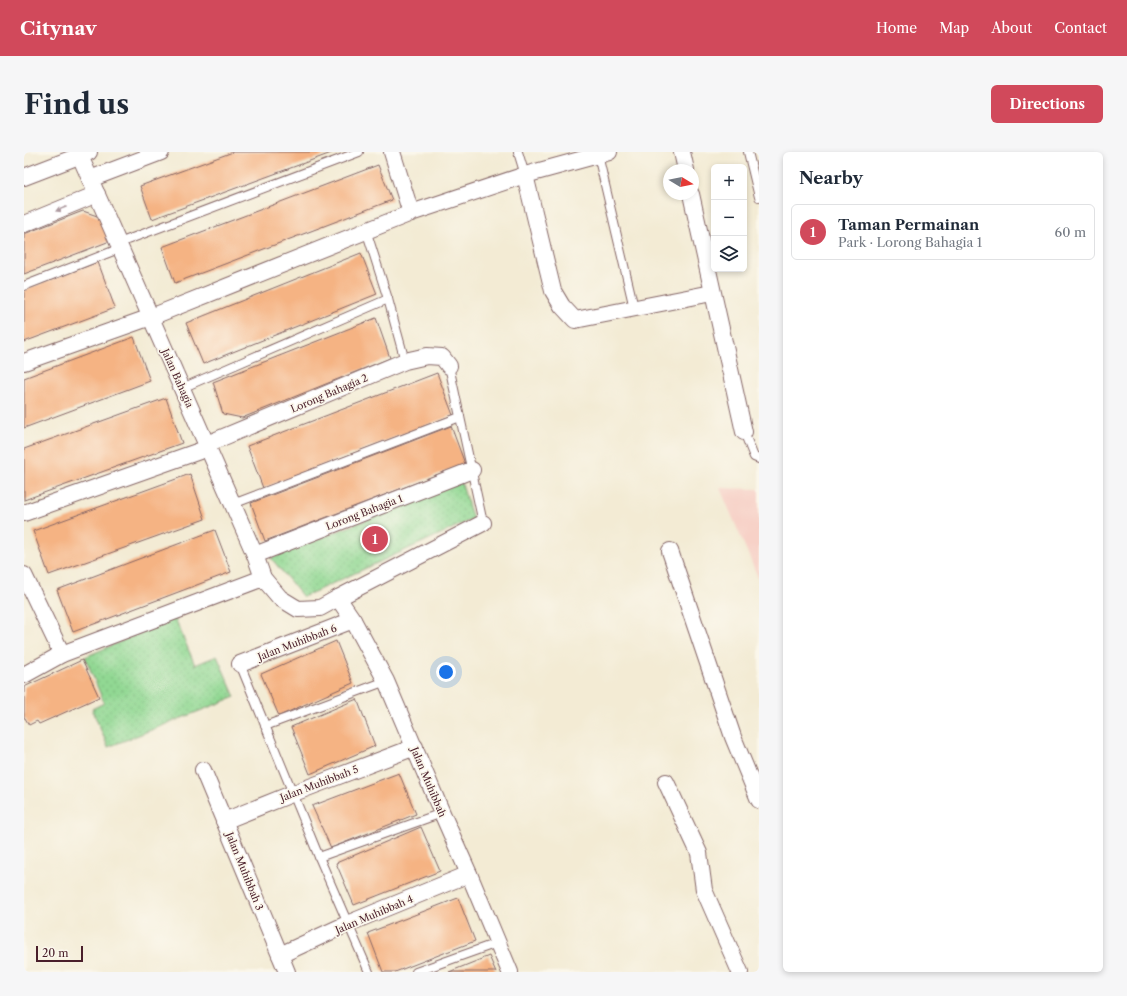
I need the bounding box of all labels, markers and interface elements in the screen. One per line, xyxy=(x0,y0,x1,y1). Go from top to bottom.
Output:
text: Citynav xyxy=(20,17,97,40)
text: Home xyxy=(876,19,917,37)
text: Map xyxy=(939,19,969,37)
text: About xyxy=(991,19,1032,37)
text: Contact xyxy=(1054,19,1107,37)
button: Directions xyxy=(991,85,1103,123)
text: Find us xyxy=(24,87,129,121)
north arrow xyxy=(663,164,699,200)
map controls xyxy=(711,164,747,272)
button: + xyxy=(711,164,747,200)
text: Nearby xyxy=(799,168,863,188)
button: − xyxy=(711,200,747,236)
one-way arrow xyxy=(56,206,67,212)
text: Taman Permainan xyxy=(838,215,979,234)
text: 1 xyxy=(810,224,816,240)
text: 60 m xyxy=(1055,224,1086,240)
text: Park · Lorong Bahagia 1 xyxy=(838,234,982,250)
button: layers xyxy=(711,236,747,272)
street label: Jalan Bahagia xyxy=(158,345,197,410)
street label: Lorong Bahagia 2 xyxy=(289,371,370,416)
street label: Lorong Bahagia 1 xyxy=(324,492,405,533)
pin: 1 xyxy=(362,524,388,554)
street label: Jalan Muhibbah 6 xyxy=(254,621,339,664)
your location xyxy=(436,662,456,682)
street label: Jalan Muhibbah xyxy=(407,743,449,820)
street label: Jalan Muhibbah 5 xyxy=(276,763,360,805)
street label: Jalan Muhibbah 3 xyxy=(222,828,266,912)
street label: Jalan Muhibbah 4 xyxy=(331,892,415,938)
scale bar xyxy=(36,944,83,963)
text: 20 m xyxy=(42,946,68,960)

